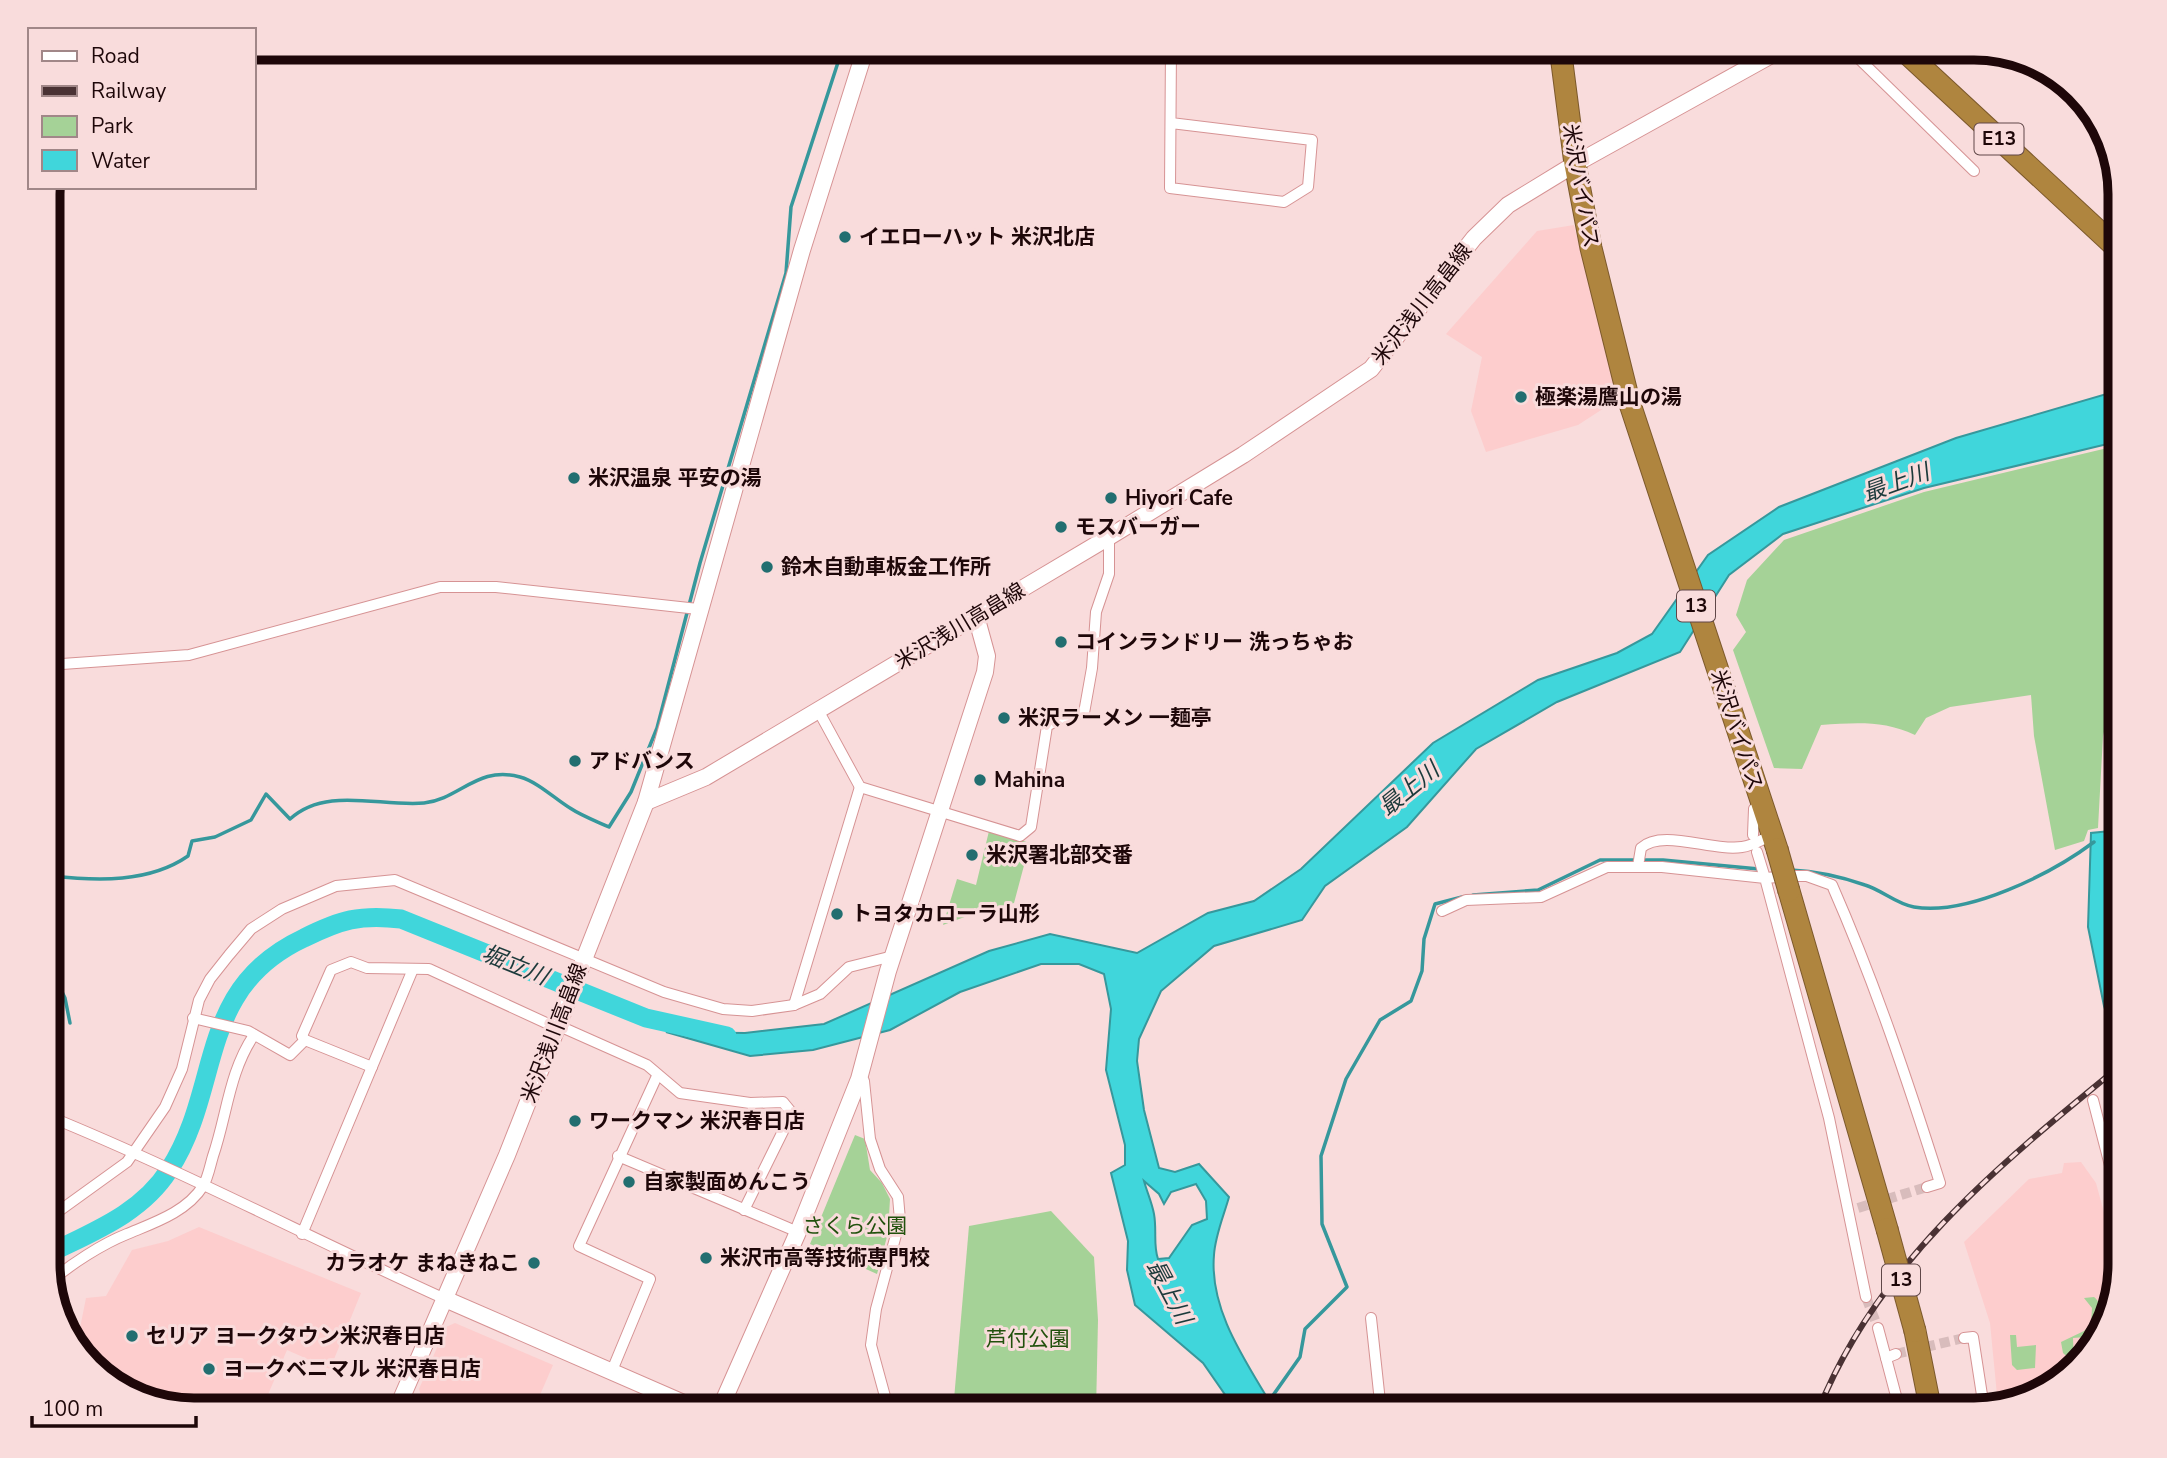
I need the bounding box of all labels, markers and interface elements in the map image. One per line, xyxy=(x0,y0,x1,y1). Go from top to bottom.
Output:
legend xyxy=(28,28,256,189)
text: Road xyxy=(91,42,140,70)
text: Railway xyxy=(91,77,166,105)
text: Park xyxy=(91,112,133,140)
street label: 米沢バイパス xyxy=(1556,122,1606,250)
road number: E13 xyxy=(1974,124,2024,154)
text: Water xyxy=(91,147,150,175)
place label: イエローハット 米沢北店 xyxy=(859,223,1095,251)
marker: イエローハット 米沢北店 xyxy=(837,229,853,245)
street label: 米沢浅川高畠線 xyxy=(1366,237,1478,371)
place label: 極楽湯鷹山の湯 xyxy=(1535,383,1682,411)
marker: 極楽湯鷹山の湯 xyxy=(1513,389,1529,405)
water label: 最上川 xyxy=(1858,456,1937,509)
place label: 米沢温泉 平安の湯 xyxy=(588,464,762,492)
marker: 米沢温泉 平安の湯 xyxy=(566,470,582,486)
place label: Hiyori Cafe xyxy=(1125,484,1233,512)
marker: Hiyori Cafe xyxy=(1103,490,1119,506)
place label: モスバーガー xyxy=(1075,513,1201,541)
marker: モスバーガー xyxy=(1053,519,1069,535)
place label: 鈴木自動車板金工作所 xyxy=(781,553,991,581)
marker: 鈴木自動車板金工作所 xyxy=(759,559,775,575)
street label: 米沢浅川高畠線 xyxy=(890,576,1030,676)
road number: 13 xyxy=(1677,590,1715,622)
place label: コインランドリー 洗っちゃお xyxy=(1075,628,1354,656)
marker: コインランドリー 洗っちゃお xyxy=(1053,634,1069,650)
street label: 米沢バイパス xyxy=(1704,666,1770,794)
place label: 米沢ラーメン 一麺亭 xyxy=(1018,704,1212,732)
marker: 米沢ラーメン 一麺亭 xyxy=(996,710,1012,726)
place label: アドバンス xyxy=(589,747,695,775)
marker: アドバンス xyxy=(567,753,583,769)
water label: 最上川 xyxy=(1372,753,1448,823)
place label: Mahina xyxy=(994,766,1065,794)
marker: Mahina xyxy=(972,772,988,788)
place label: 米沢署北部交番 xyxy=(986,841,1133,869)
marker: 米沢署北部交番 xyxy=(964,847,980,863)
place label: トヨタカローラ山形 xyxy=(851,900,1040,928)
marker: トヨタカローラ山形 xyxy=(829,906,845,922)
water label: 堀立川 xyxy=(477,938,556,993)
street label: 米沢浅川高畠線 xyxy=(515,959,593,1107)
place label: ワークマン 米沢春日店 xyxy=(589,1107,805,1135)
marker: ワークマン 米沢春日店 xyxy=(567,1113,583,1129)
place label: 自家製面めんこう xyxy=(643,1168,811,1196)
marker: 自家製面めんこう xyxy=(621,1174,637,1190)
park label: さくら公園 xyxy=(803,1212,908,1240)
place label: 米沢市高等技術専門校 xyxy=(720,1244,930,1272)
place label: カラオケ まねきねこ xyxy=(325,1249,520,1277)
marker: 米沢市高等技術専門校 xyxy=(698,1250,714,1266)
water label: 最上川 xyxy=(1139,1254,1200,1332)
marker: カラオケ まねきねこ xyxy=(526,1255,542,1271)
road number: 13 xyxy=(1882,1264,1920,1296)
place label: セリア ヨークタウン米沢春日店 xyxy=(146,1322,445,1350)
park label: 芦付公園 xyxy=(986,1325,1070,1353)
marker: セリア ヨークタウン米沢春日店 xyxy=(124,1328,140,1344)
place label: ヨークベニマル 米沢春日店 xyxy=(223,1355,481,1383)
marker: ヨークベニマル 米沢春日店 xyxy=(201,1361,217,1377)
scale bar xyxy=(32,1384,196,1428)
text: 100 m xyxy=(42,1395,103,1423)

